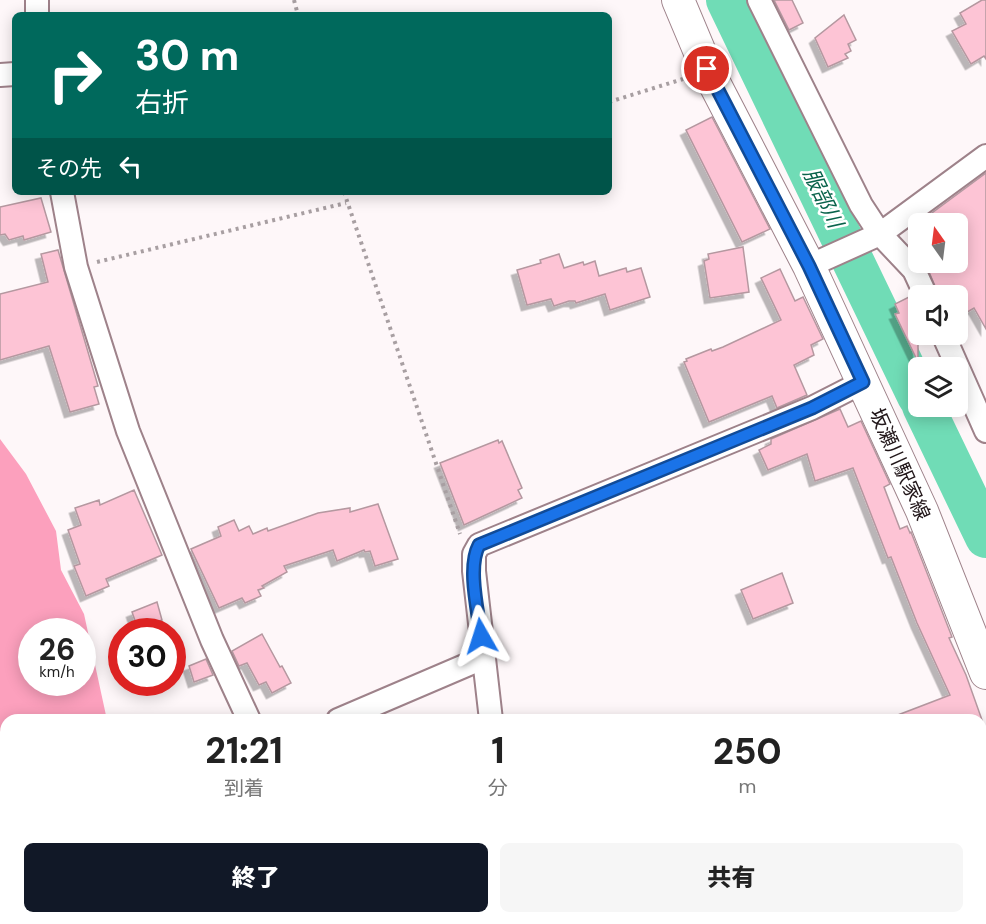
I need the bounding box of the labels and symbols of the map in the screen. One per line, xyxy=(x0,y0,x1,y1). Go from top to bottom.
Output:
pin xyxy=(681,43,732,94)
water label: 服部川 xyxy=(797,164,850,234)
north arrow xyxy=(908,213,968,273)
street label: 坂瀬川駅家線 xyxy=(864,404,936,524)
position arrow xyxy=(449,604,513,668)
speed limit sign: 30 xyxy=(108,618,186,696)

